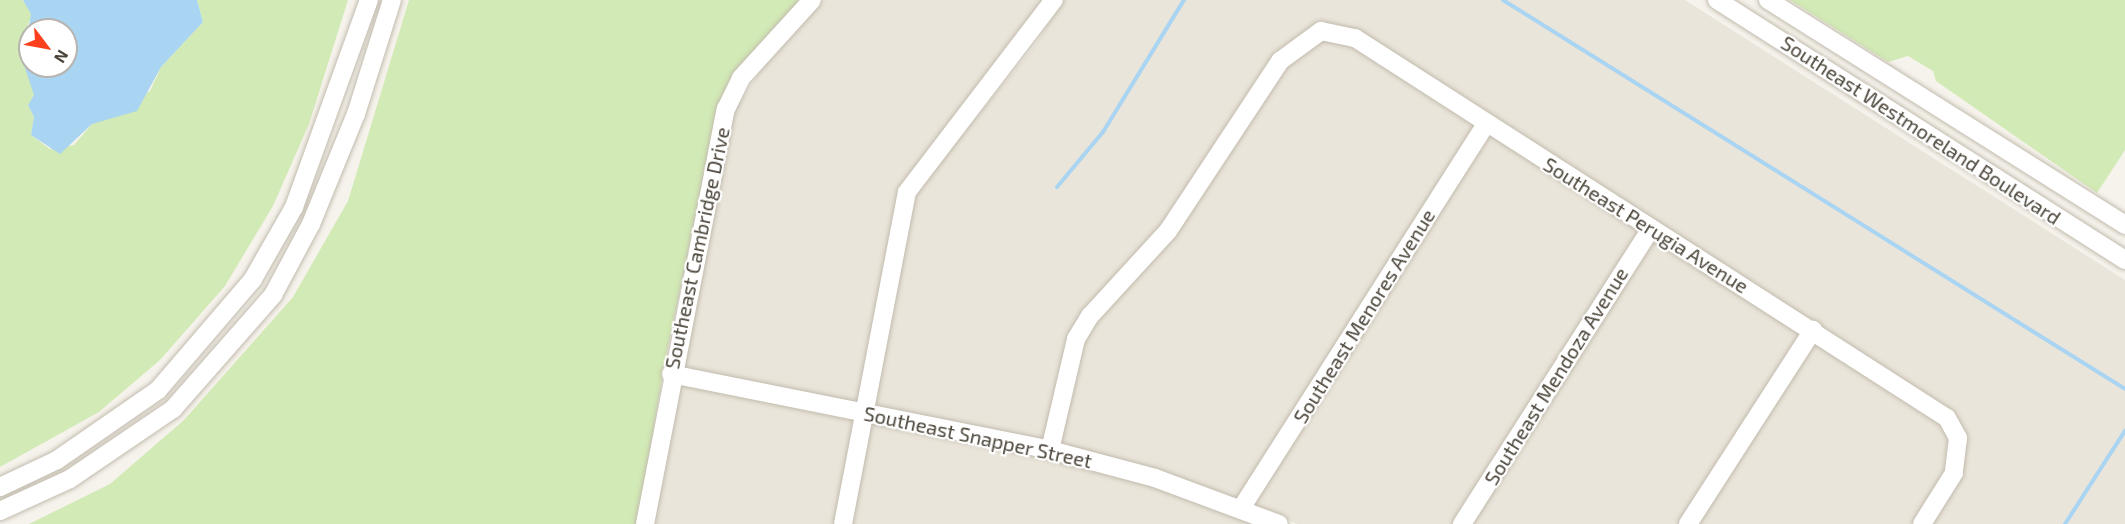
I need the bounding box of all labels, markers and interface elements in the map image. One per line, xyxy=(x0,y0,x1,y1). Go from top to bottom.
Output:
north arrow xyxy=(18,18,78,78)
street label: Southeast Westmoreland Boulevard xyxy=(1777,30,2065,230)
text: N xyxy=(51,47,73,67)
street label: Southeast Cambridge Drive xyxy=(660,125,734,371)
street label: Southeast Perugia Avenue xyxy=(1539,152,1753,298)
street label: Southeast Menores Avenue xyxy=(1288,204,1440,428)
street label: Southeast Mendoza Avenue xyxy=(1479,263,1633,489)
street label: Southeast Snapper Street xyxy=(862,401,1094,473)

